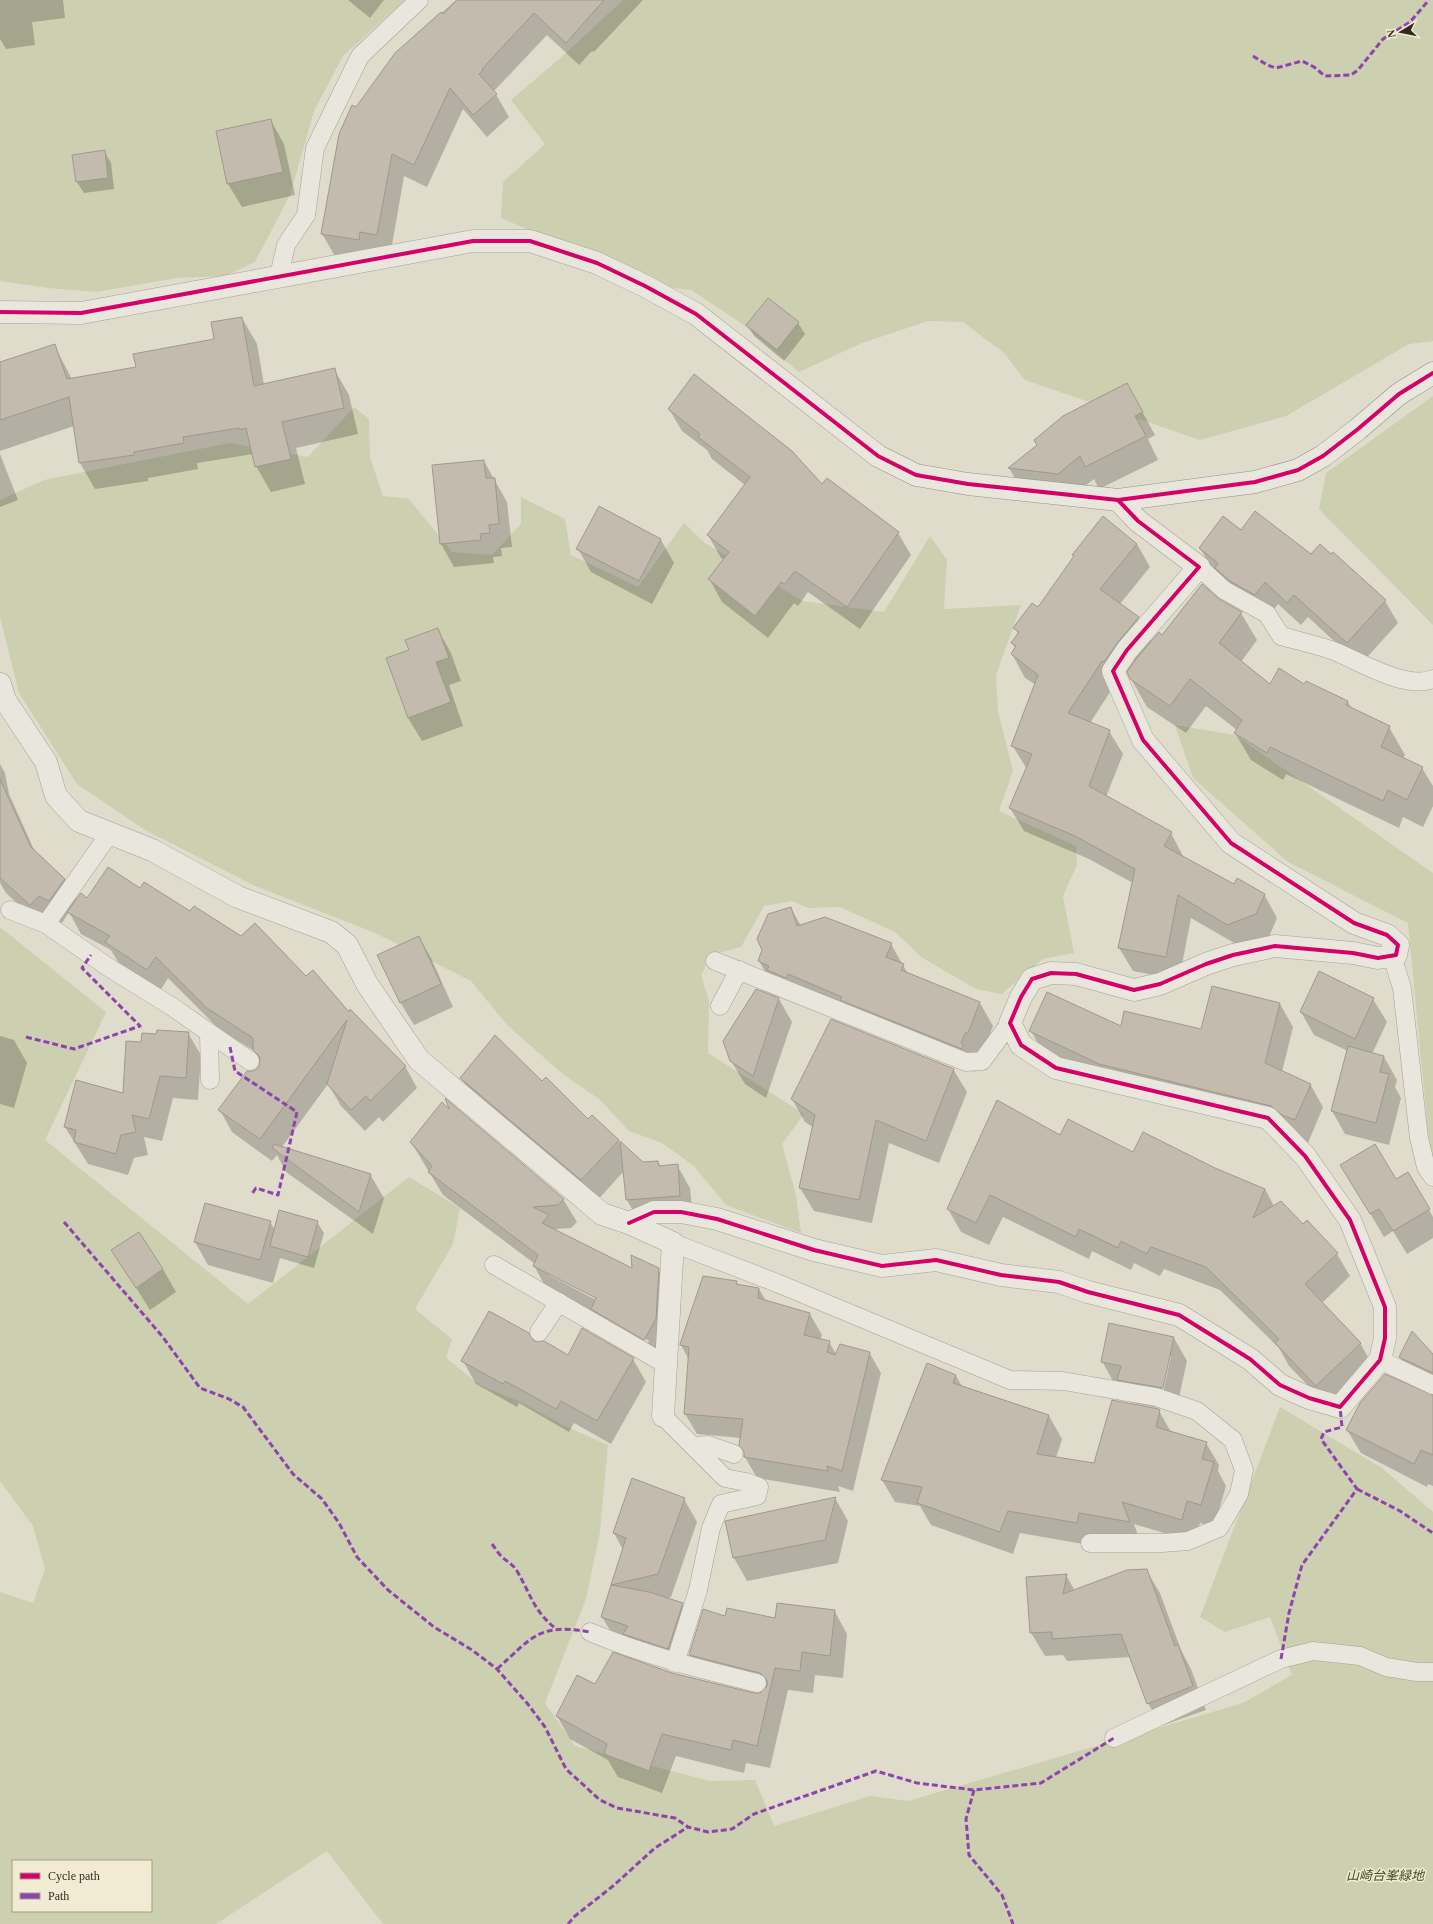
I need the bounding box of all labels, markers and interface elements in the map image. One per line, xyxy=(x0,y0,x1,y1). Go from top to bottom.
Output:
north arrow xyxy=(1381,12,1421,52)
text: N xyxy=(1385,29,1398,39)
legend xyxy=(12,1860,152,1912)
park label: 山崎台峯緑地 xyxy=(1346,1868,1426,1883)
text: Cycle path xyxy=(48,1869,100,1883)
text: Path xyxy=(48,1889,69,1903)

